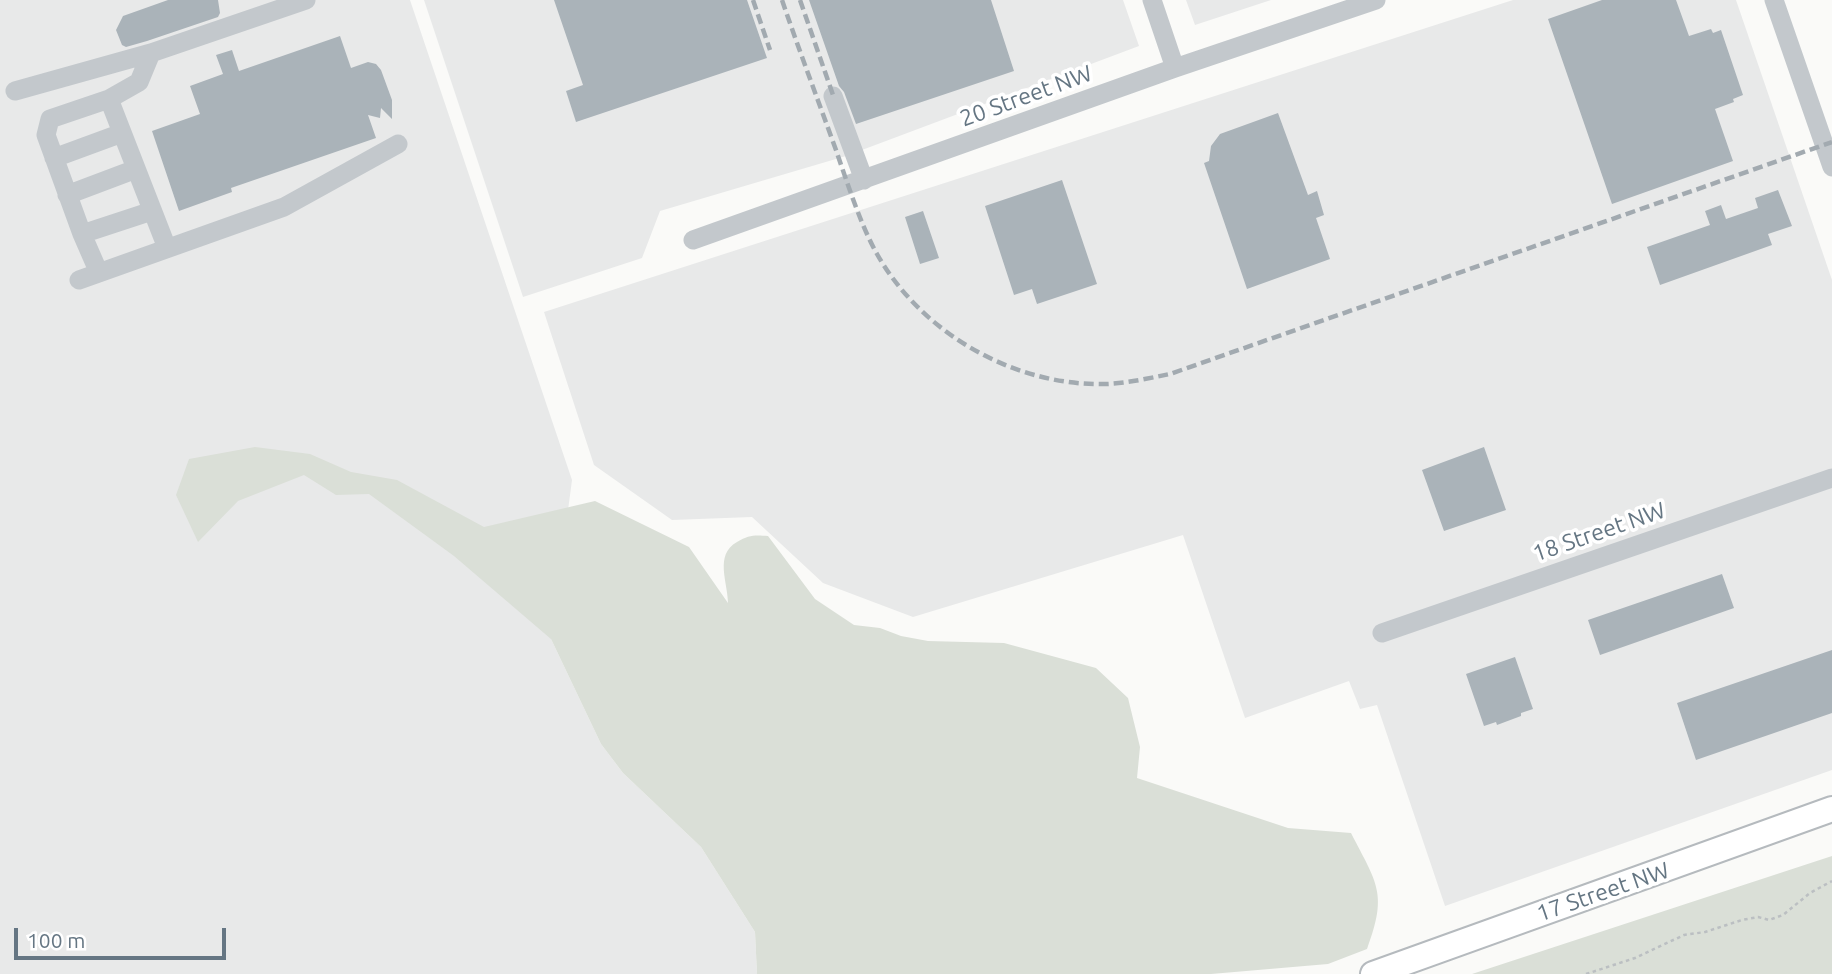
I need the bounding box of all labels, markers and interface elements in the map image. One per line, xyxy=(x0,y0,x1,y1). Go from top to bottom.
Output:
street label: 20 Street NW xyxy=(956,59,1096,133)
street label: 18 Street NW xyxy=(1529,496,1669,568)
street label: 17 Street NW xyxy=(1533,856,1673,928)
scale bar xyxy=(18,914,229,958)
text: 100 m xyxy=(27,928,85,952)

